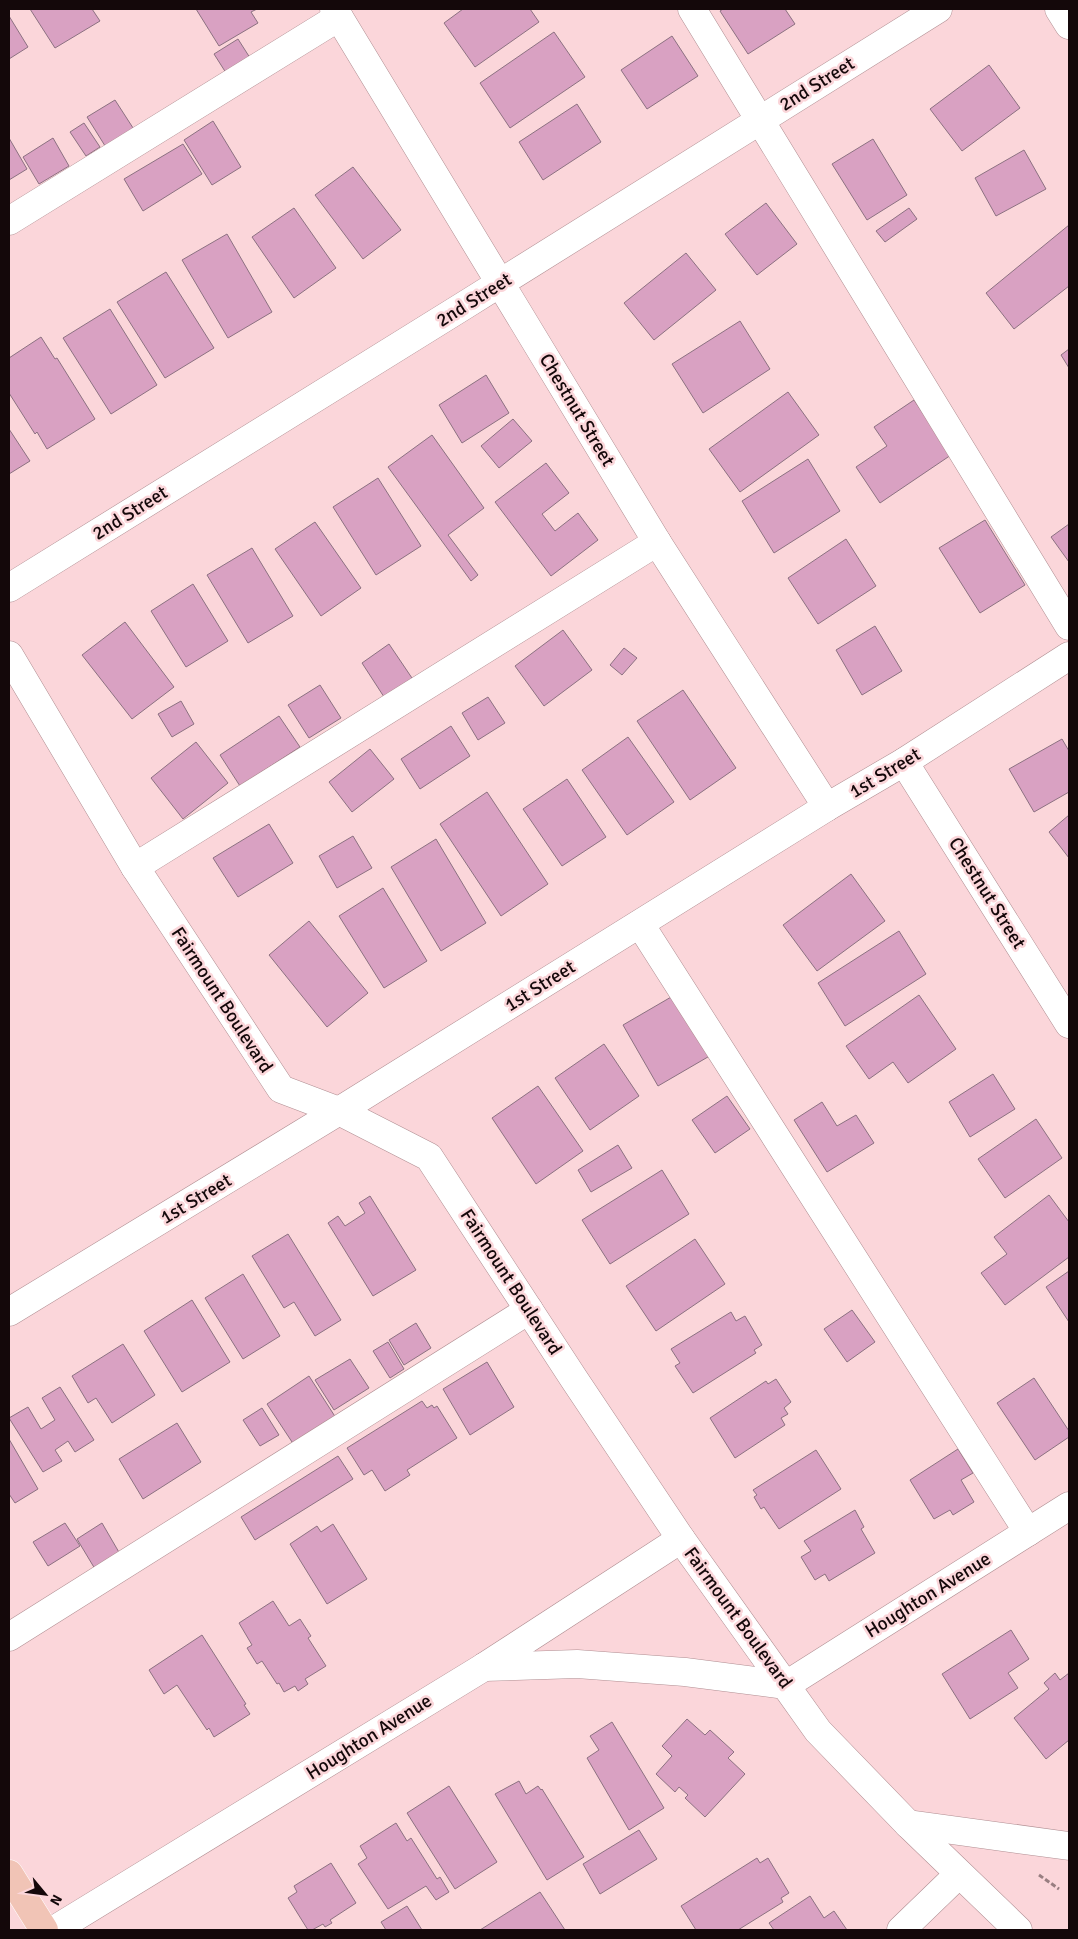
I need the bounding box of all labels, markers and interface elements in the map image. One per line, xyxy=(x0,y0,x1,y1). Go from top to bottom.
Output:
street label: 2nd Street xyxy=(775,51,859,117)
street label: 2nd Street xyxy=(432,267,516,333)
street label: Chestnut Street xyxy=(534,349,620,471)
street label: 2nd Street xyxy=(88,480,172,546)
street label: 1st Street xyxy=(845,742,925,804)
street label: Chestnut Street xyxy=(943,833,1031,954)
street label: Fairmount Boulevard xyxy=(166,922,278,1078)
street label: 1st Street xyxy=(500,955,580,1017)
street label: 1st Street xyxy=(156,1168,236,1230)
street label: Fairmount Boulevard xyxy=(455,1204,567,1360)
street label: Fairmount Boulevard xyxy=(679,1542,797,1694)
street label: Houghton Avenue xyxy=(861,1547,995,1643)
street label: Houghton Avenue xyxy=(302,1689,436,1785)
north arrow xyxy=(20,1869,70,1919)
text: N xyxy=(46,1892,66,1908)

